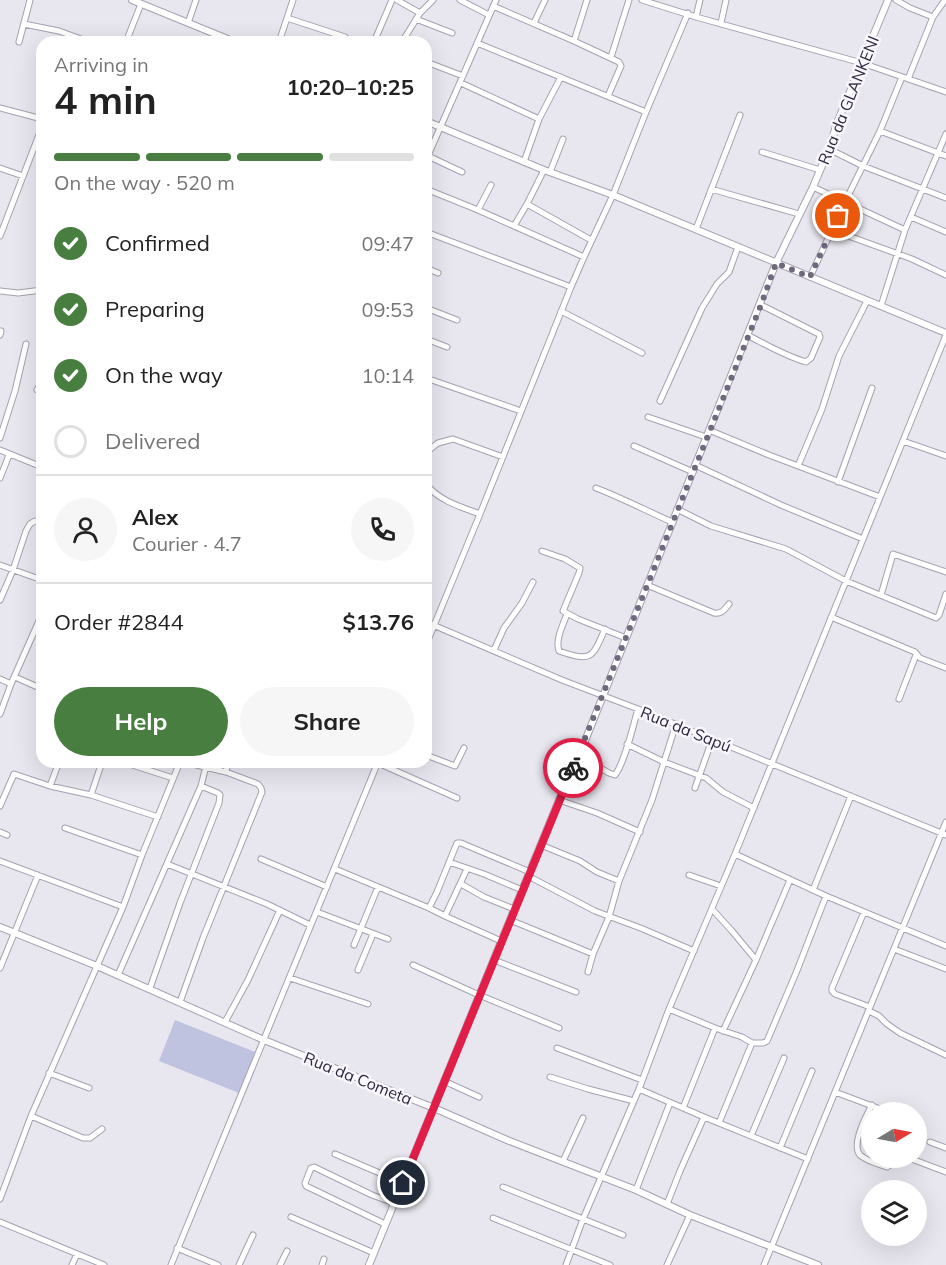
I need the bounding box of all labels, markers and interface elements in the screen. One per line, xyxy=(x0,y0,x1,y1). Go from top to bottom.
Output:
street label: Rua da GLANKENI xyxy=(813,33,883,167)
text: Arriving in xyxy=(54,52,149,77)
text: 10:20–10:25 xyxy=(286,73,414,101)
text: 4 min xyxy=(54,75,157,124)
text: On the way · 520 m xyxy=(54,170,235,195)
pin xyxy=(812,190,863,241)
icon: bag xyxy=(821,199,854,232)
icon: check xyxy=(54,227,87,260)
text: Confirmed xyxy=(105,229,210,257)
text: 09:47 xyxy=(361,231,414,256)
icon: check xyxy=(54,293,87,326)
text: Preparing xyxy=(105,295,205,323)
text: 09:53 xyxy=(361,297,414,322)
icon: check xyxy=(54,359,87,392)
text: On the way xyxy=(105,361,223,389)
text: 10:14 xyxy=(361,363,414,388)
text: Delivered xyxy=(105,427,200,455)
button: person xyxy=(54,498,117,561)
button: phone xyxy=(351,498,414,561)
text: Alex xyxy=(132,503,178,531)
text: Courier · 4.7 xyxy=(132,531,242,556)
text: Order #2844 xyxy=(54,608,184,636)
text: $13.76 xyxy=(343,608,414,636)
button: Help xyxy=(54,687,228,756)
button: Share xyxy=(240,687,414,756)
street label: Rua da Sapú xyxy=(638,702,734,756)
courier xyxy=(543,738,603,798)
icon: bike xyxy=(557,752,590,785)
street label: Rua da Cometa xyxy=(301,1047,415,1109)
north arrow xyxy=(861,1102,927,1168)
map controls xyxy=(861,1102,927,1246)
pin xyxy=(377,1157,428,1208)
icon: home xyxy=(386,1166,419,1199)
button: layers xyxy=(861,1180,927,1246)

